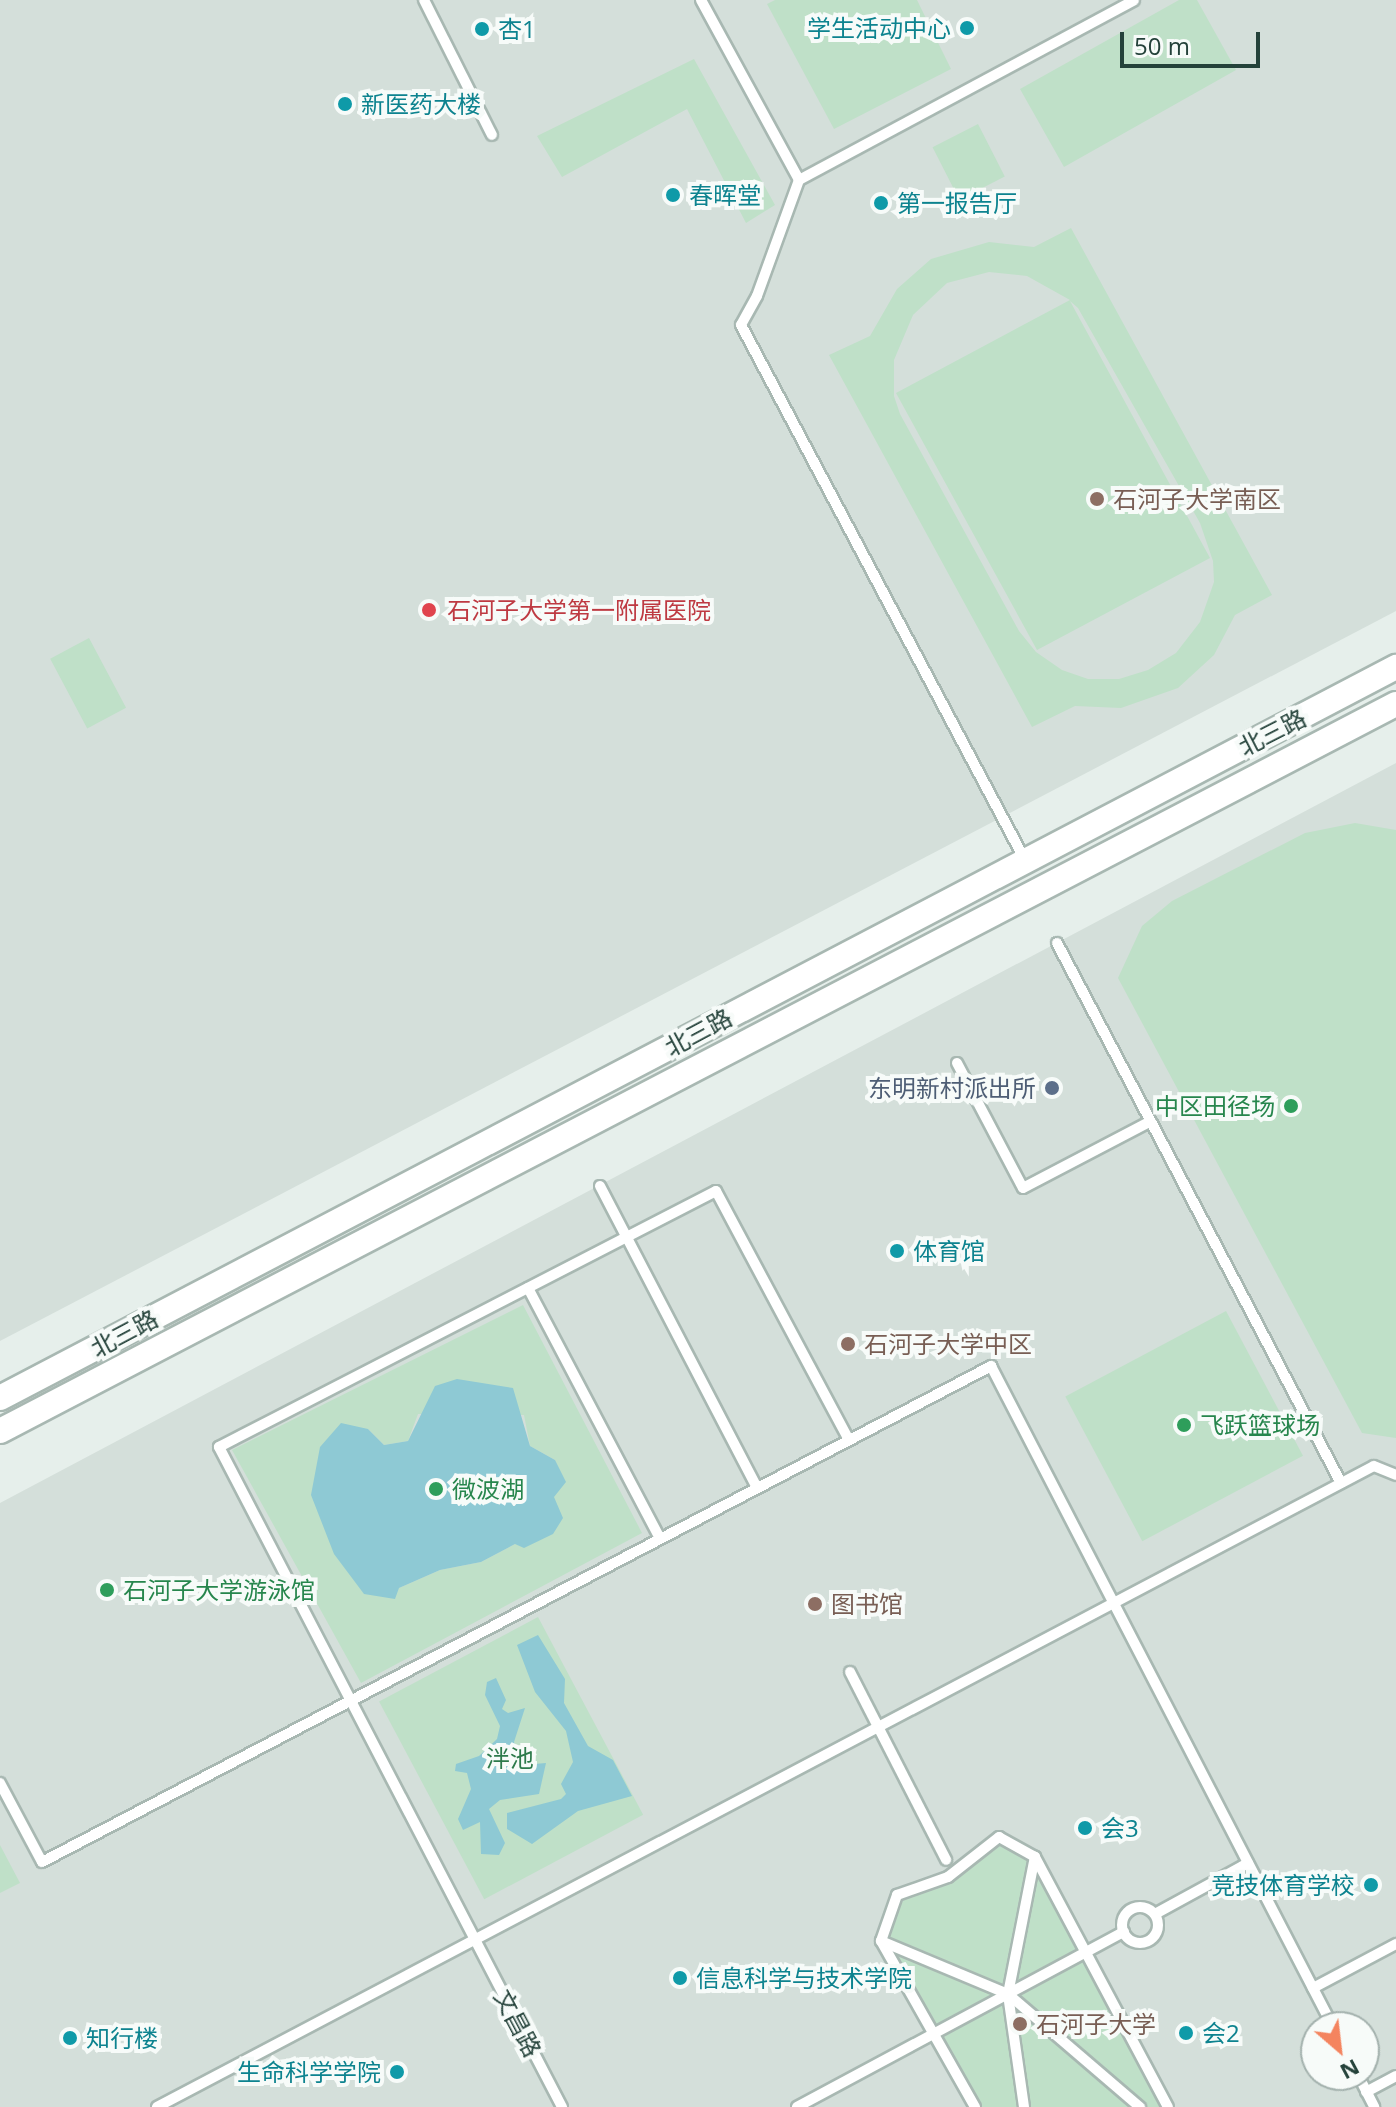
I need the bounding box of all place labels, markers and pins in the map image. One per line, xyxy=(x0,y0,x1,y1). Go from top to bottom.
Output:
place label: 学生活动中心 xyxy=(807,14,951,42)
place label: 杏1 xyxy=(498,15,536,43)
marker: 学生活动中心 xyxy=(958,19,976,37)
marker: 杏1 xyxy=(473,20,491,38)
place label: 新医药大楼 xyxy=(361,90,481,118)
marker: 新医药大楼 xyxy=(336,95,354,113)
place label: 春晖堂 xyxy=(689,181,761,209)
marker: 春晖堂 xyxy=(664,186,682,204)
place label: 第一报告厅 xyxy=(897,189,1017,217)
marker: 第一报告厅 xyxy=(872,194,890,212)
place label: 石河子大学南区 xyxy=(1113,485,1281,513)
marker: 石河子大学南区 xyxy=(1088,490,1106,508)
place label: 石河子大学第一附属医院 xyxy=(447,596,711,624)
marker: 石河子大学第一附属医院 xyxy=(418,599,440,621)
place label: 东明新村派出所 xyxy=(868,1074,1036,1102)
marker: 东明新村派出所 xyxy=(1043,1079,1061,1097)
place label: 中区田径场 xyxy=(1155,1092,1275,1120)
marker: 中区田径场 xyxy=(1282,1097,1300,1115)
place label: 体育馆 xyxy=(913,1237,985,1265)
marker: 体育馆 xyxy=(888,1242,906,1260)
place label: 石河子大学中区 xyxy=(864,1330,1032,1358)
marker: 石河子大学中区 xyxy=(839,1335,857,1353)
place label: 飞跃篮球场 xyxy=(1200,1411,1320,1439)
marker: 飞跃篮球场 xyxy=(1175,1416,1193,1434)
place label: 微波湖 xyxy=(452,1475,524,1503)
marker: 微波湖 xyxy=(427,1480,445,1498)
place label: 石河子大学游泳馆 xyxy=(123,1576,315,1604)
marker: 石河子大学游泳馆 xyxy=(98,1581,116,1599)
place label: 图书馆 xyxy=(831,1590,903,1618)
marker: 图书馆 xyxy=(806,1595,824,1613)
place label: 会3 xyxy=(1101,1814,1139,1842)
marker: 会3 xyxy=(1076,1819,1094,1837)
place label: 竞技体育学校 xyxy=(1211,1871,1355,1899)
marker: 竞技体育学校 xyxy=(1362,1876,1380,1894)
place label: 信息科学与技术学院 xyxy=(696,1964,912,1992)
marker: 信息科学与技术学院 xyxy=(671,1969,689,1987)
place label: 石河子大学 xyxy=(1036,2010,1156,2038)
marker: 石河子大学 xyxy=(1011,2015,1029,2033)
place label: 会2 xyxy=(1202,2019,1240,2047)
place label: 知行楼 xyxy=(86,2024,158,2052)
marker: 会2 xyxy=(1177,2024,1195,2042)
marker: 知行楼 xyxy=(61,2029,79,2047)
place label: 生命科学学院 xyxy=(237,2058,381,2086)
marker: 生命科学学院 xyxy=(388,2063,406,2081)

